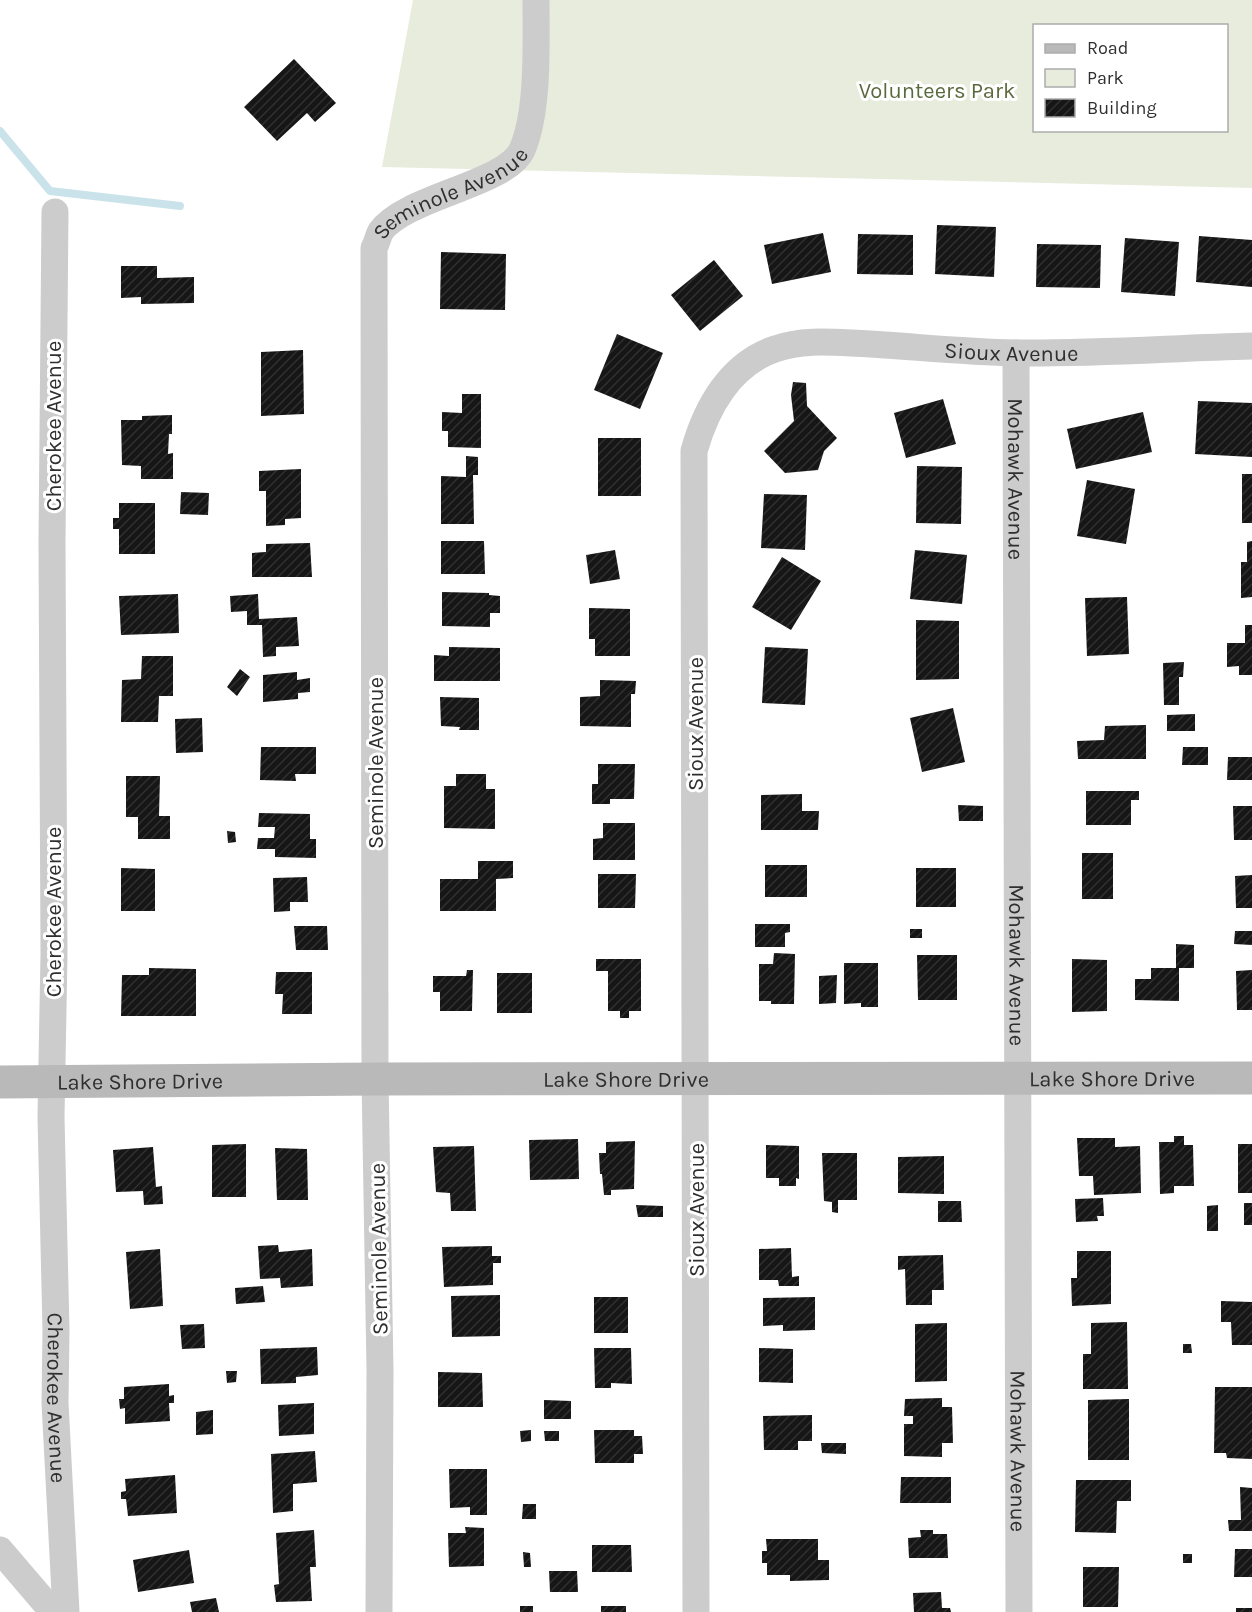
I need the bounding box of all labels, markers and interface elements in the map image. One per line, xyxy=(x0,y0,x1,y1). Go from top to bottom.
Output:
legend xyxy=(1033,24,1228,132)
text: Road xyxy=(1087,37,1128,59)
text: Park xyxy=(1087,67,1124,89)
park label: Volunteers Park xyxy=(859,78,1015,104)
text: Building xyxy=(1087,97,1157,119)
street label: Seminole Avenue xyxy=(367,143,534,244)
street label: Sioux Avenue xyxy=(943,337,1079,367)
street label: Cherokee Avenue xyxy=(41,341,67,511)
street label: Mohawk Avenue xyxy=(1002,398,1028,560)
street label: Sioux Avenue xyxy=(683,657,709,791)
street label: Seminole Avenue xyxy=(363,677,389,849)
street label: Cherokee Avenue xyxy=(41,827,67,997)
street label: Mohawk Avenue xyxy=(1003,884,1030,1046)
street label: Lake Shore Drive xyxy=(1029,1066,1195,1092)
street label: Lake Shore Drive xyxy=(543,1067,709,1093)
street label: Lake Shore Drive xyxy=(57,1068,223,1096)
street label: Sioux Avenue xyxy=(684,1143,710,1277)
street label: Seminole Avenue xyxy=(364,1163,393,1335)
street label: Cherokee Avenue xyxy=(41,1312,71,1484)
street label: Mohawk Avenue xyxy=(1004,1370,1031,1532)

